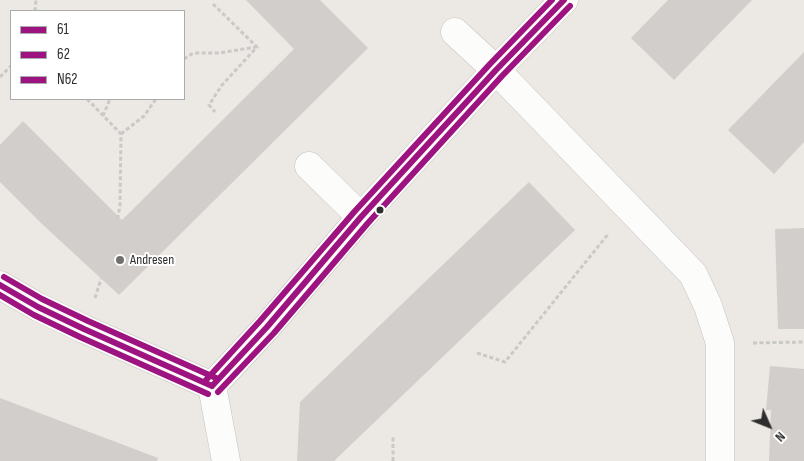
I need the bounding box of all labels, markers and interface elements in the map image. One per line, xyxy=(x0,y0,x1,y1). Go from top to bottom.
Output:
legend xyxy=(10,10,185,100)
text: 61 xyxy=(57,20,69,39)
text: 62 xyxy=(57,45,70,64)
text: N62 xyxy=(57,70,78,89)
unlabelled marker xyxy=(375,205,385,215)
place label: Andresen xyxy=(130,252,174,268)
marker: Andresen xyxy=(114,254,126,266)
north arrow xyxy=(744,401,794,451)
text: N xyxy=(771,428,789,445)

